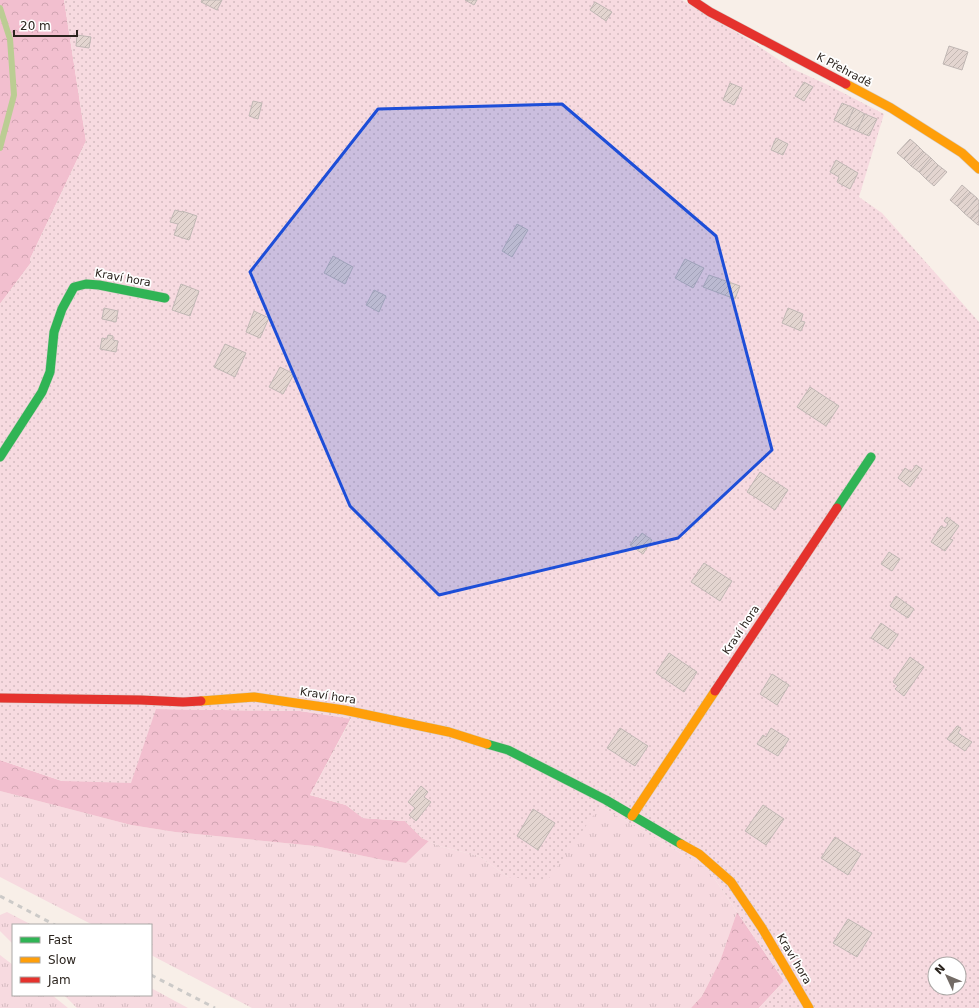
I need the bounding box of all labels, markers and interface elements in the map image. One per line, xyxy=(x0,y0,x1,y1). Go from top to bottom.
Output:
scale bar xyxy=(14,12,77,38)
text: 20 m xyxy=(20,19,51,33)
street label: K Přehradě xyxy=(814,50,874,90)
street label: Kraví hora xyxy=(94,267,152,289)
street label: Kraví hora xyxy=(720,603,762,657)
street label: Kraví hora xyxy=(299,685,357,707)
legend xyxy=(12,924,152,996)
street label: Kraví hora xyxy=(774,931,814,987)
text: Fast xyxy=(48,933,72,947)
text: Slow xyxy=(48,953,76,967)
north arrow xyxy=(927,956,967,996)
text: N xyxy=(932,962,948,977)
text: Jam xyxy=(47,973,71,987)

